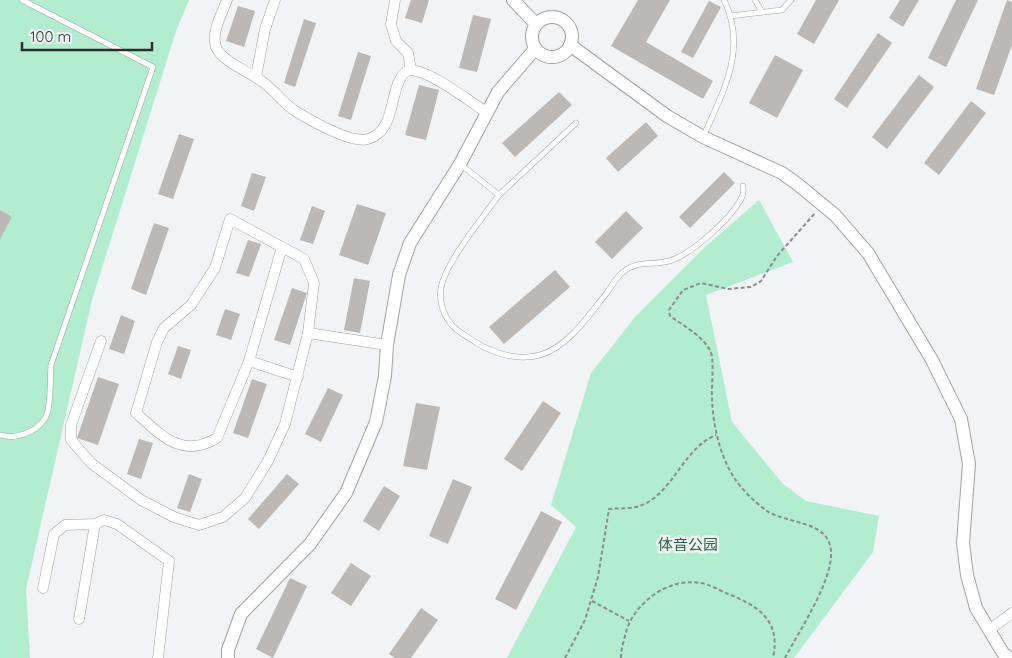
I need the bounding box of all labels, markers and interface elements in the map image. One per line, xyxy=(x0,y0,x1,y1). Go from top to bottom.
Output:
scale bar xyxy=(22,20,152,52)
text: 100 m xyxy=(30,27,71,46)
park label: 体音公园 xyxy=(658,535,718,554)

